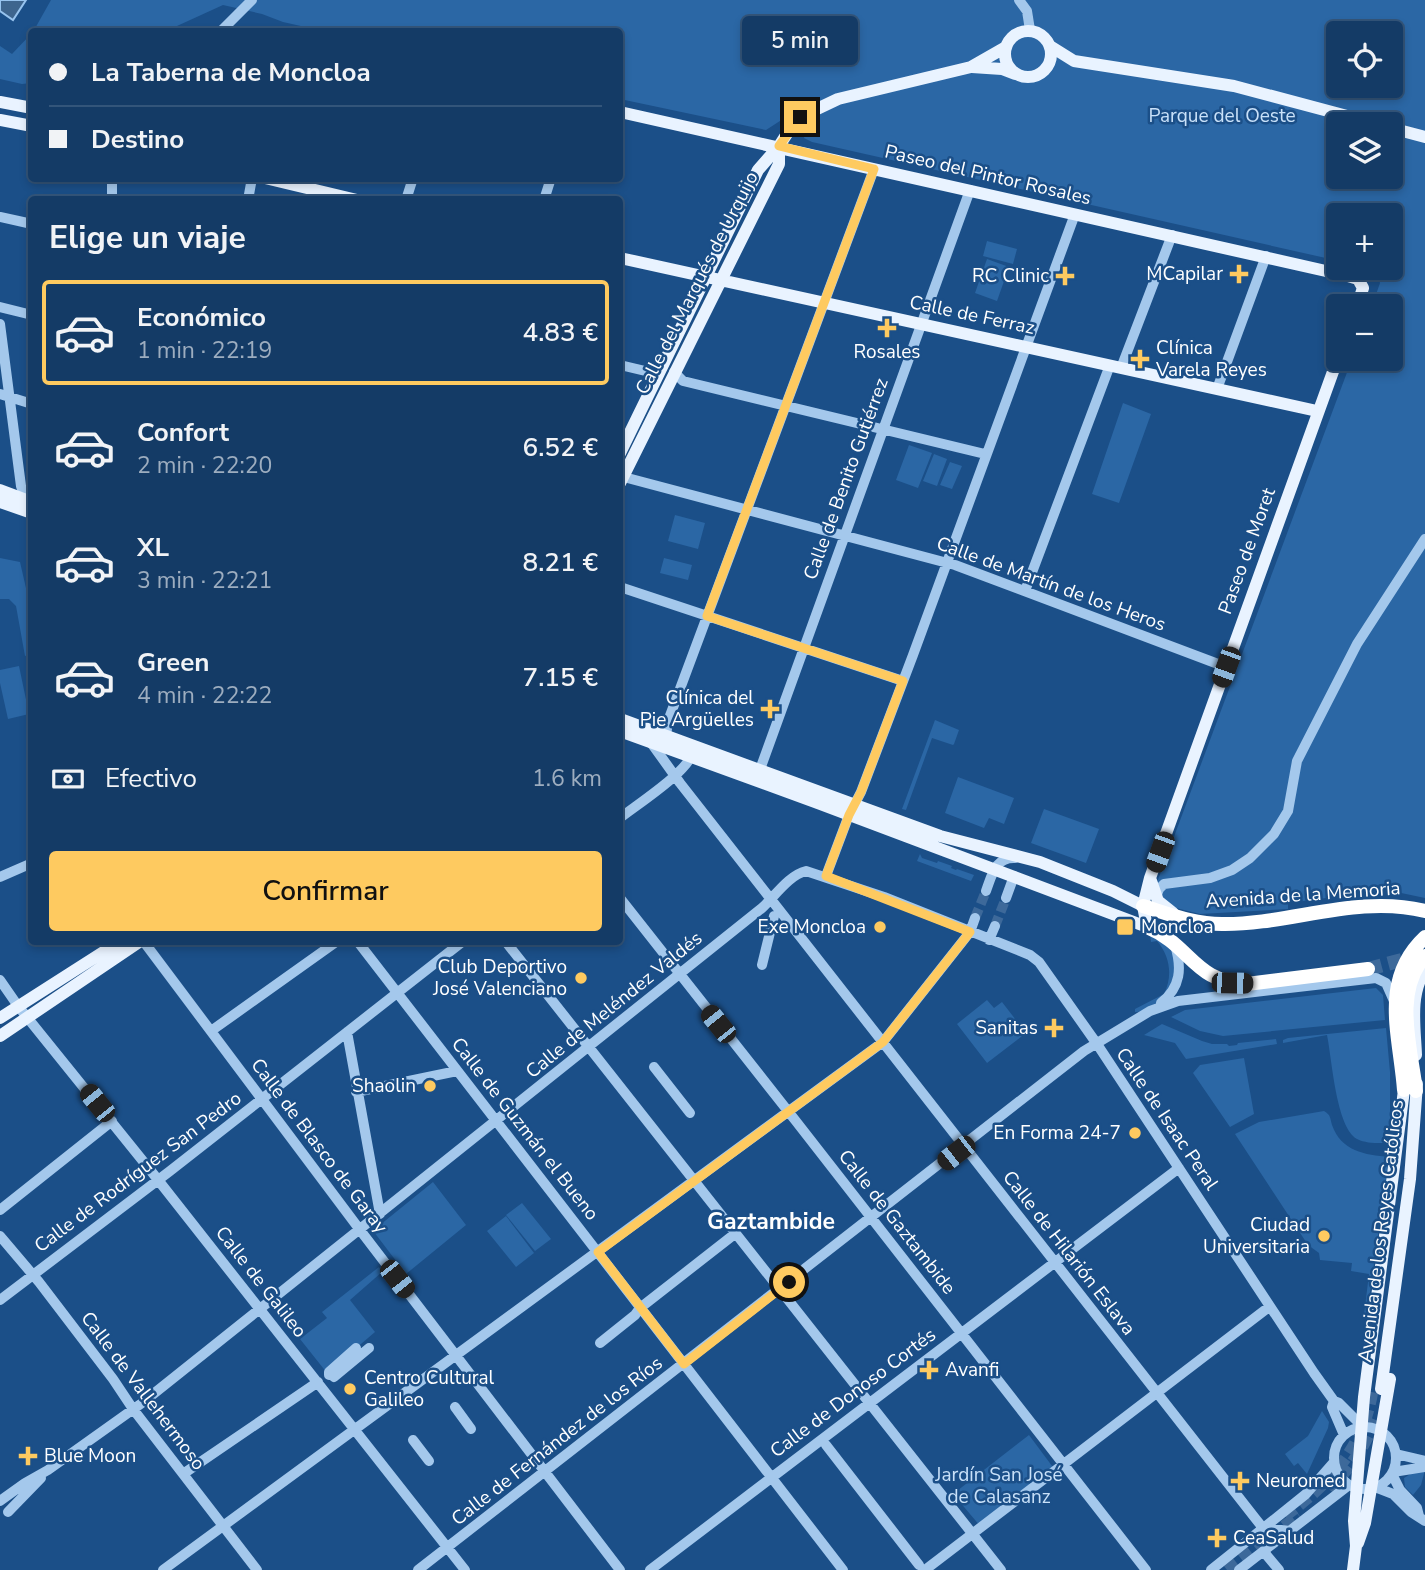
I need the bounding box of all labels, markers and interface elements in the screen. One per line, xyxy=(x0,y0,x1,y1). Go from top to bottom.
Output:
callout: 5 min xyxy=(742,16,858,64)
map controls xyxy=(1326,21,1403,371)
button: locate xyxy=(1326,21,1403,98)
text: 5 min xyxy=(771,25,829,56)
text: La Taberna de Moncloa xyxy=(91,55,371,90)
route end xyxy=(784,101,816,133)
park label: Parque del Oeste xyxy=(1148,103,1296,129)
button: layers xyxy=(1326,112,1403,189)
text: Destino xyxy=(91,122,184,157)
street label: Paseo del Pintor Rosales xyxy=(882,139,1094,211)
street label: Calle del Marqués de Urquijo xyxy=(629,167,765,399)
button: + xyxy=(1326,203,1403,280)
text: Elige un viaje xyxy=(49,216,246,259)
place label: MCapilar xyxy=(1146,261,1223,287)
place label: RC Clinic xyxy=(972,263,1049,289)
marker: MCapilar xyxy=(1229,264,1249,284)
marker: RC Clinic xyxy=(1055,266,1075,286)
street label: Calle de Ferraz xyxy=(907,289,1037,341)
button: − xyxy=(1326,294,1403,371)
text: Económico xyxy=(137,300,266,335)
icon: car xyxy=(53,301,116,364)
text: 4.83 € xyxy=(523,315,598,350)
marker: Rosales xyxy=(877,318,897,338)
text: 1 min · 22:19 xyxy=(137,335,272,366)
place label: Clínica Varela Reyes xyxy=(1155,335,1267,383)
place label: Rosales xyxy=(853,339,921,365)
marker: Clínica Varela Reyes xyxy=(1130,349,1150,369)
street label: Calle de Benito Gutiérrez xyxy=(797,374,895,583)
text: Confort xyxy=(137,415,229,450)
icon: car xyxy=(53,416,116,479)
text: 6.52 € xyxy=(523,430,598,465)
text: 2 min · 22:20 xyxy=(137,450,272,481)
street label: Paseo de Moret xyxy=(1212,484,1282,618)
text: XL xyxy=(137,530,169,565)
street label: Calle de Martín de los Heros xyxy=(933,530,1169,638)
icon: car xyxy=(53,531,116,594)
text: 8.21 € xyxy=(523,545,598,580)
text: 3 min · 22:21 xyxy=(137,565,272,596)
car xyxy=(1209,644,1244,690)
text: Green xyxy=(137,645,210,680)
icon: car xyxy=(53,646,116,709)
text: 7.15 € xyxy=(523,660,598,695)
text: 4 min · 22:22 xyxy=(137,680,272,711)
place label: Clínica del Pie Argüelles xyxy=(640,685,754,733)
marker: Clínica del Pie Argüelles xyxy=(760,699,780,719)
icon: cash xyxy=(49,760,87,798)
text: Efectivo xyxy=(105,761,197,796)
text: 1.6 km xyxy=(532,763,602,794)
car xyxy=(1143,829,1178,875)
button: Confirmar xyxy=(49,851,602,931)
street label: Avenida de la Memoria xyxy=(1205,875,1401,915)
place label: Exe Moncloa xyxy=(758,914,866,940)
place label: Moncloa xyxy=(1141,914,1214,940)
marker: Moncloa xyxy=(1115,917,1135,937)
marker: Exe Moncloa xyxy=(872,919,888,935)
street label: Calle de Meléndez Valdés xyxy=(520,926,708,1084)
place label: Club Deportivo José Valenciano xyxy=(432,954,567,1002)
marker: Club Deportivo José Valenciano xyxy=(573,970,589,986)
car xyxy=(1211,972,1254,994)
car xyxy=(697,1001,740,1047)
place label: Sanitas xyxy=(975,1015,1038,1041)
marker: Sanitas xyxy=(1044,1018,1064,1038)
street label: Calle de Guzmán el Bueno xyxy=(445,1032,605,1226)
street label: Calle de Isaac Peral xyxy=(1110,1043,1225,1196)
street label: Calle de Blasco de Garay xyxy=(245,1053,394,1239)
place label: Shaolin xyxy=(352,1073,416,1099)
marker: Shaolin xyxy=(422,1078,438,1094)
car xyxy=(76,1080,119,1126)
street label: Calle de Rodríguez San Pedro xyxy=(29,1085,247,1259)
street label: Avenida de los Reyes Católicos xyxy=(1352,1098,1410,1364)
place label: En Forma 24-7 xyxy=(993,1120,1121,1146)
marker: En Forma 24-7 xyxy=(1127,1125,1143,1141)
car xyxy=(933,1132,980,1174)
street label: Calle de Gaztambide xyxy=(832,1144,962,1300)
street label: Calle de Hilarión Eslava xyxy=(997,1165,1141,1341)
district label: Gaztambide xyxy=(707,1206,835,1237)
place label: Ciudad Universitaria xyxy=(1203,1212,1310,1260)
street label: Calle de Galileo xyxy=(209,1221,313,1343)
marker: Ciudad Universitaria xyxy=(1316,1228,1332,1244)
car xyxy=(376,1256,419,1302)
route start xyxy=(773,1266,805,1298)
street label: Calle de Vallehermoso xyxy=(75,1306,211,1476)
street label: Calle de Donoso Cortés xyxy=(765,1322,941,1464)
street label: Calle de Fernández de los Ríos xyxy=(446,1350,668,1532)
place label: Avanfi xyxy=(945,1357,999,1383)
marker: Avanfi xyxy=(919,1360,939,1380)
place label: Centro Cultural Galileo xyxy=(364,1365,495,1413)
marker: Centro Cultural Galileo xyxy=(342,1381,358,1397)
place label: Blue Moon xyxy=(44,1443,136,1469)
marker: Blue Moon xyxy=(18,1446,38,1466)
park label: Jardín San José de Calasanz xyxy=(934,1462,1063,1510)
place label: Neuromed xyxy=(1256,1468,1346,1494)
marker: Neuromed xyxy=(1230,1471,1250,1491)
place label: CeaSalud xyxy=(1233,1525,1314,1551)
marker: CeaSalud xyxy=(1207,1528,1227,1548)

